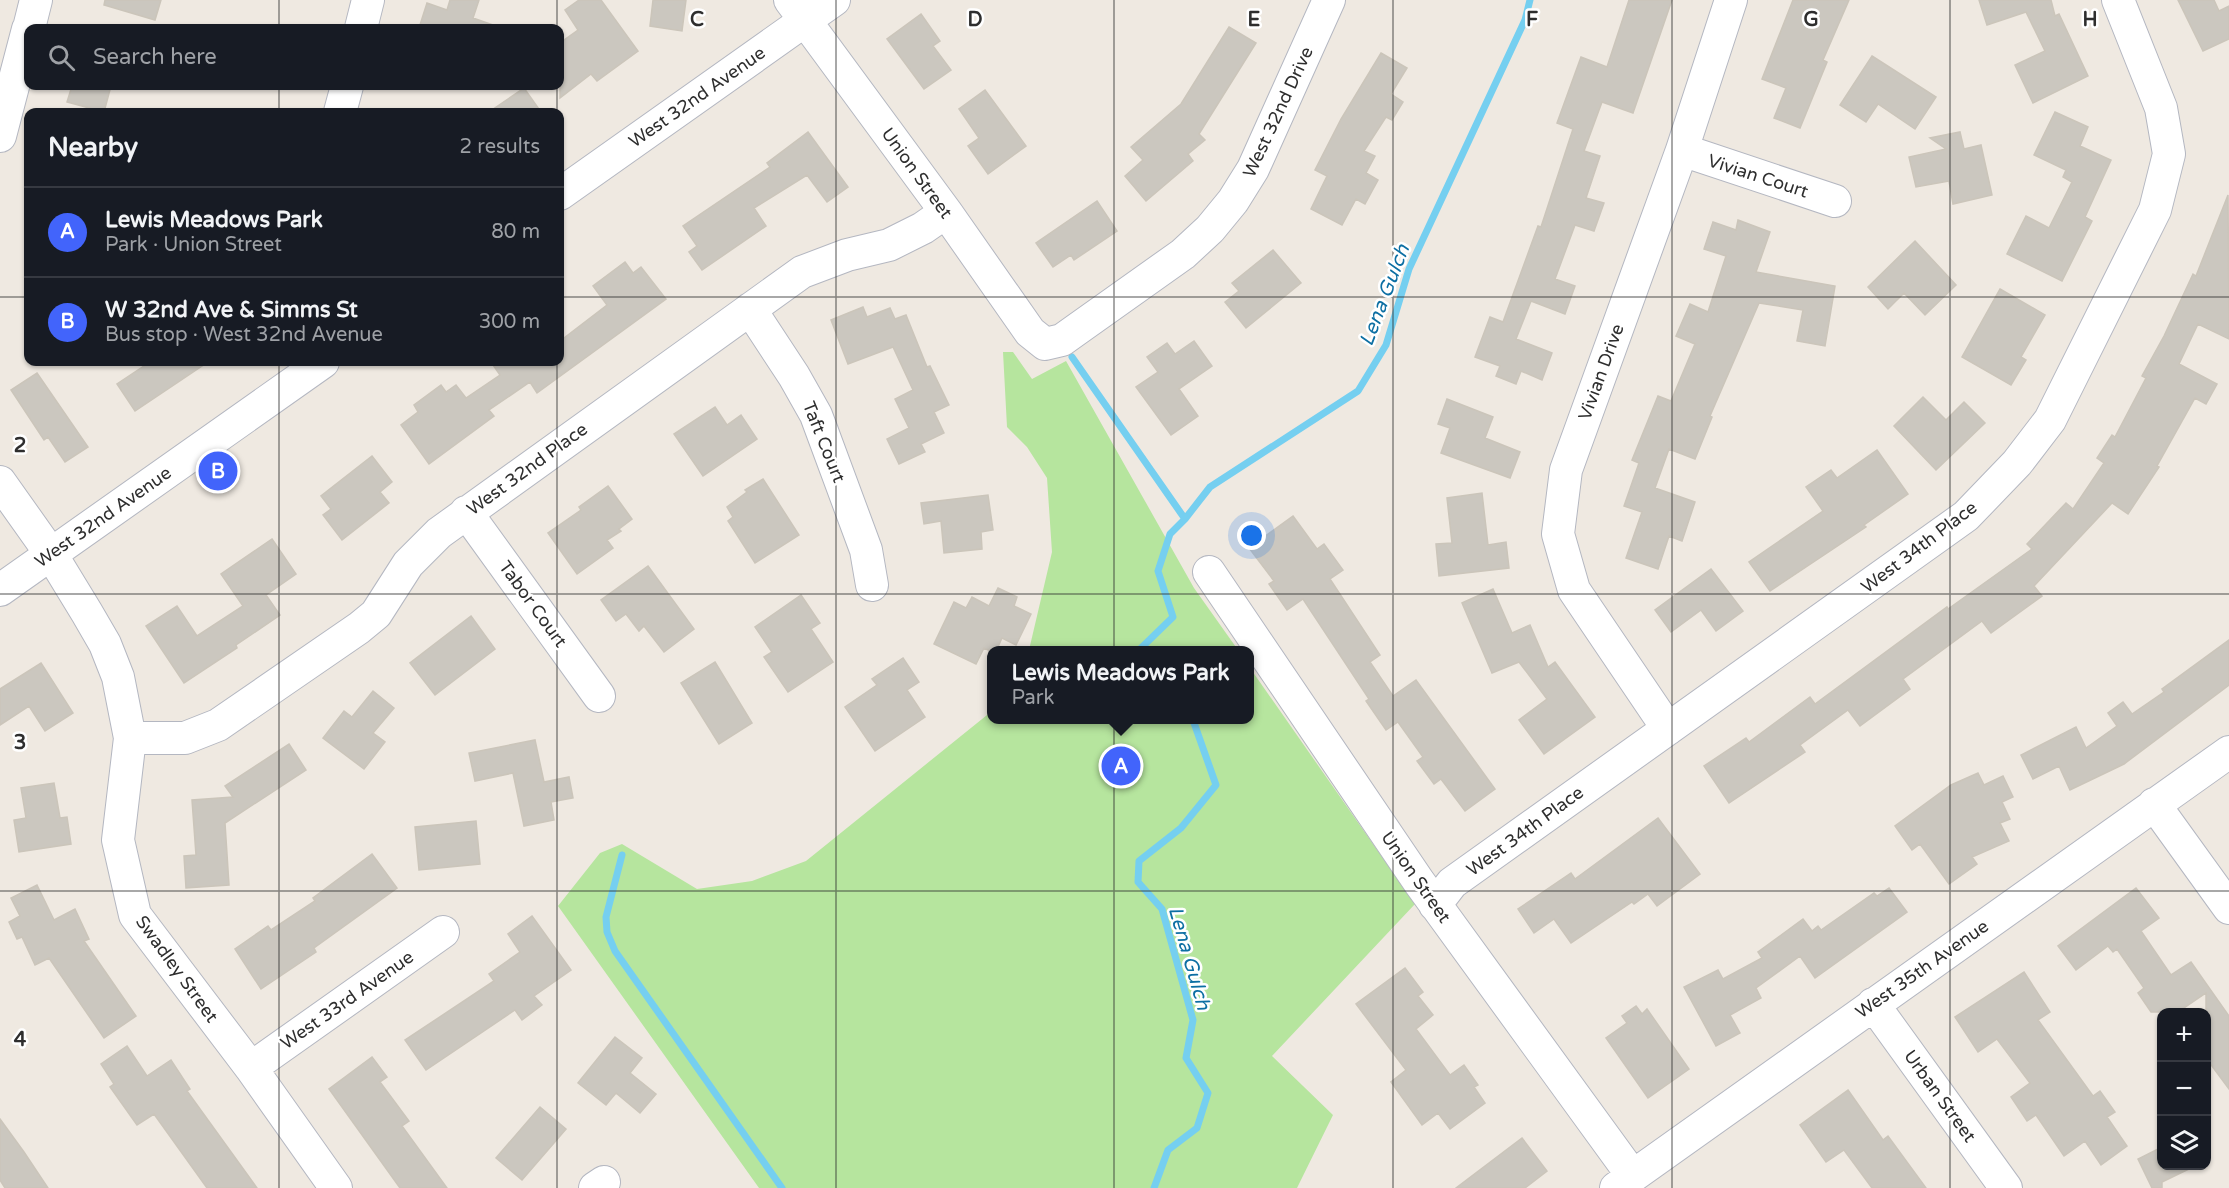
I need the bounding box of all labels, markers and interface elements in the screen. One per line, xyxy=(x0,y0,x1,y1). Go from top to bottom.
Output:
text: C xyxy=(690,8,704,32)
text: D xyxy=(967,8,983,32)
text: E xyxy=(1248,8,1261,32)
text: F xyxy=(1526,8,1538,32)
text: G xyxy=(1803,8,1819,32)
text: H xyxy=(2082,8,2098,32)
search box xyxy=(24,24,564,90)
icon: search xyxy=(45,41,78,74)
street label: West 32nd Avenue xyxy=(624,42,770,152)
street label: West 32nd Drive xyxy=(1238,43,1318,181)
text: Search here xyxy=(93,44,217,70)
street label: Union Street xyxy=(877,123,957,223)
text: Nearby xyxy=(48,132,138,163)
text: 2 results xyxy=(460,135,540,159)
street label: Vivian Court xyxy=(1705,149,1811,203)
text: Lewis Meadows Park xyxy=(105,207,323,233)
text: A xyxy=(60,220,75,244)
text: 80 m xyxy=(491,220,540,244)
text: Park · Union Street xyxy=(105,233,282,257)
water label: Lena Gulch xyxy=(1355,241,1416,349)
text: W 32nd Ave & Simms St xyxy=(105,297,358,323)
text: B xyxy=(61,310,74,334)
text: 300 m xyxy=(479,310,540,334)
street label: Vivian Drive xyxy=(1573,321,1629,423)
text: Bus stop · West 32nd Avenue xyxy=(105,323,383,347)
street label: Taft Court xyxy=(798,398,850,486)
street label: West 32nd Place xyxy=(462,418,592,520)
text: 2 xyxy=(14,434,26,458)
pin: B xyxy=(198,448,238,494)
street label: West 32nd Avenue xyxy=(30,462,176,572)
street label: West 34th Place xyxy=(1857,496,1981,598)
your location xyxy=(1237,521,1266,550)
street label: Tabor Court xyxy=(494,557,572,652)
popup xyxy=(987,646,1254,724)
text: Lewis Meadows Park xyxy=(1012,660,1229,686)
text: Park xyxy=(1012,686,1054,710)
text: 3 xyxy=(14,731,26,755)
pin: A xyxy=(1102,744,1140,789)
street label: West 34th Place xyxy=(1462,781,1588,881)
street label: Union Street xyxy=(1376,827,1456,927)
water label: Lena Gulch xyxy=(1163,904,1215,1014)
street label: Swadley Street xyxy=(131,911,223,1027)
street label: West 35th Avenue xyxy=(1851,915,1993,1023)
street label: West 33rd Avenue xyxy=(276,946,418,1054)
map controls xyxy=(2157,1008,2211,1170)
button: + xyxy=(2157,1008,2211,1062)
text: 4 xyxy=(14,1028,27,1052)
street label: Urban Street xyxy=(1899,1046,1981,1147)
button: − xyxy=(2157,1062,2211,1116)
button: layers xyxy=(2157,1116,2211,1170)

